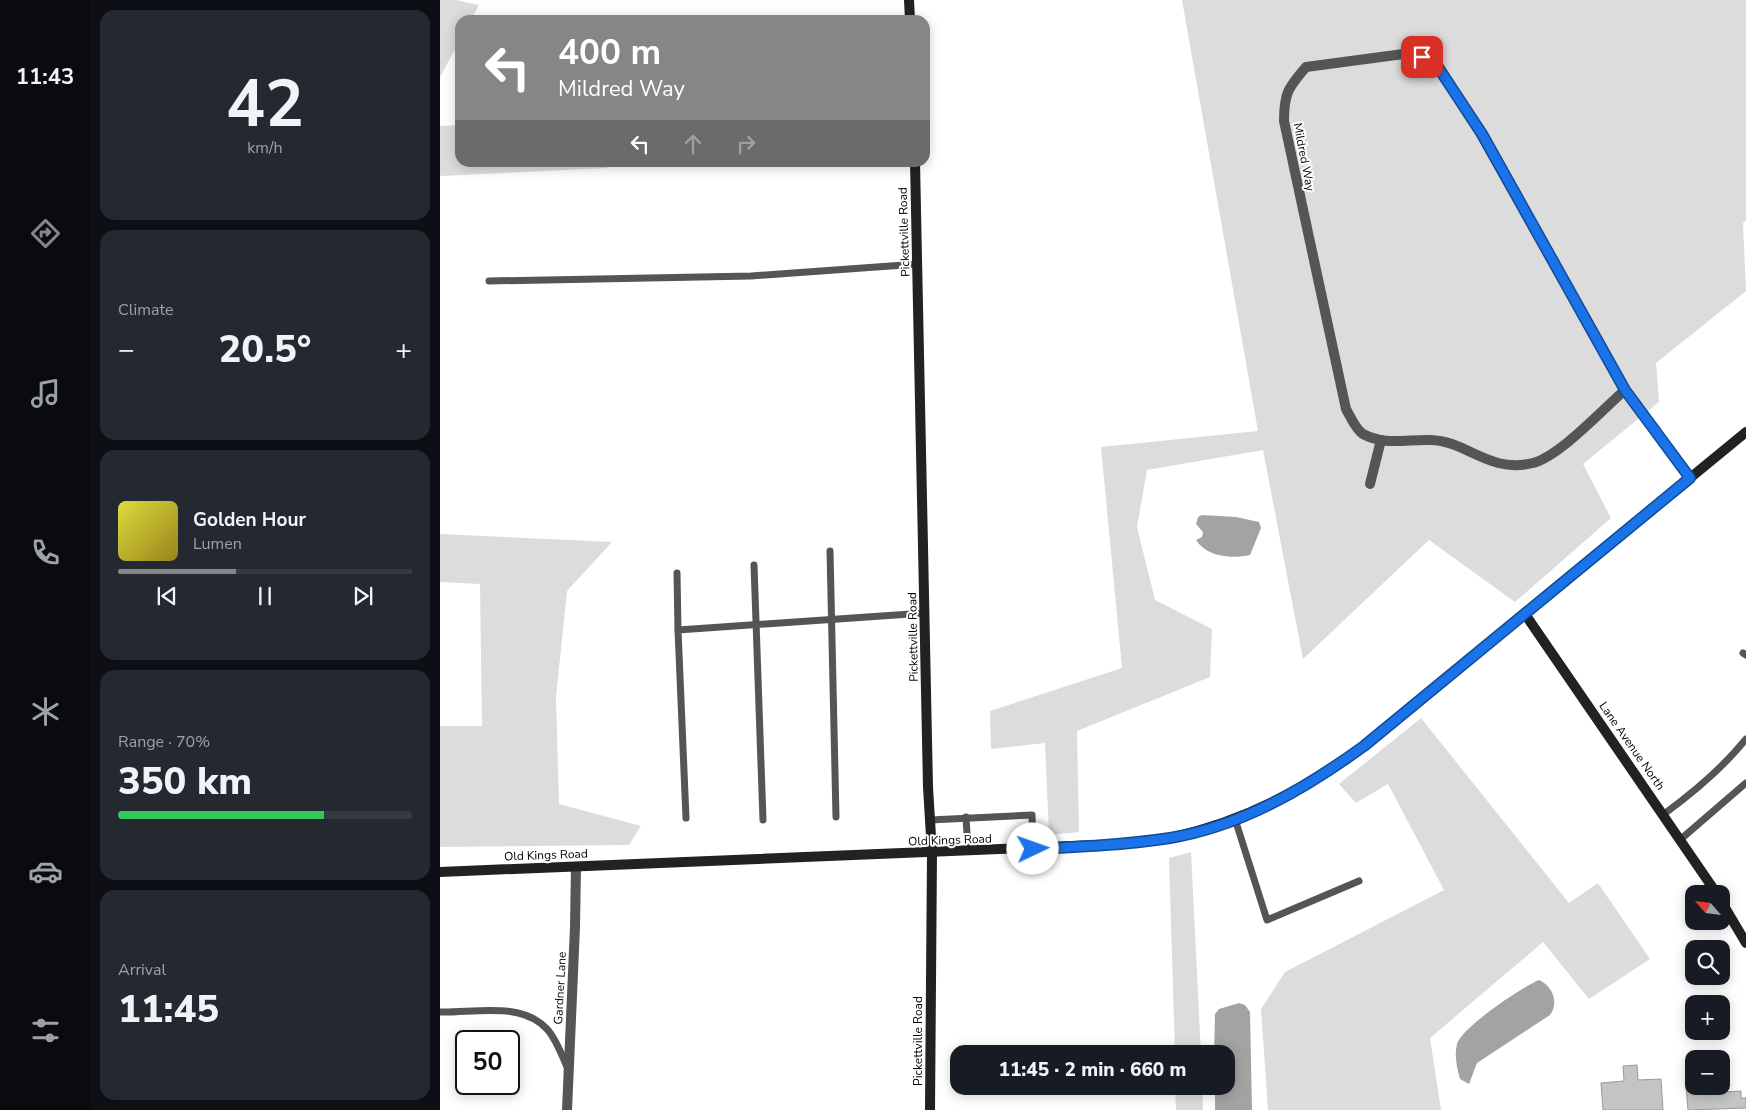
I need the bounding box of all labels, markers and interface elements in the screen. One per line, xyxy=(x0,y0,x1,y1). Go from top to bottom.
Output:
text: 400 m xyxy=(558,29,661,76)
icon: left xyxy=(475,35,540,100)
pin xyxy=(1401,36,1443,78)
icon: arrive xyxy=(1408,43,1436,71)
text: 42 xyxy=(226,60,304,149)
text: 11:43 xyxy=(16,62,74,92)
text: Mildred Way xyxy=(558,74,685,104)
street label: Mildred Way xyxy=(1290,122,1319,193)
icon: left xyxy=(626,130,654,158)
icon: ahead xyxy=(679,130,707,158)
icon: right xyxy=(732,130,760,158)
text: km/h xyxy=(247,137,283,159)
street label: Pickettville Road xyxy=(894,187,914,277)
icon: directions xyxy=(28,216,63,251)
text: Climate xyxy=(118,299,173,321)
text: 20.5° xyxy=(219,324,311,375)
text: − xyxy=(118,331,135,369)
text: + xyxy=(395,331,412,369)
icon: music xyxy=(28,376,63,411)
text: Golden Hour xyxy=(193,507,306,533)
text: Lumen xyxy=(193,533,242,555)
icon: phone xyxy=(28,535,63,570)
icon: previous xyxy=(153,582,181,610)
icon: pause xyxy=(251,582,279,610)
icon: next xyxy=(349,582,377,610)
street label: Pickettville Road xyxy=(904,592,922,682)
icon: climate xyxy=(28,694,63,729)
street label: Lane Avenue North xyxy=(1596,699,1668,793)
text: Range · 70% xyxy=(118,731,210,753)
text: 350 km xyxy=(118,756,252,807)
position arrow xyxy=(1006,822,1058,874)
street label: Old Kings Road xyxy=(908,831,992,849)
street label: Old Kings Road xyxy=(504,846,588,864)
icon: car xyxy=(28,854,63,889)
north arrow xyxy=(1685,885,1730,930)
map controls xyxy=(1685,885,1730,1095)
button: search xyxy=(1685,940,1730,985)
street label: Gardner Lane xyxy=(550,951,570,1025)
text: Arrival xyxy=(118,959,166,981)
text: 11:45 xyxy=(118,984,219,1035)
button: + xyxy=(1685,995,1730,1040)
street label: Pickettville Road xyxy=(910,996,926,1086)
icon: filters xyxy=(28,1013,63,1048)
speed limit sign: 50 xyxy=(455,1030,520,1095)
button: − xyxy=(1685,1050,1730,1095)
text: 11:45 · 2 min · 660 m xyxy=(999,1057,1186,1083)

